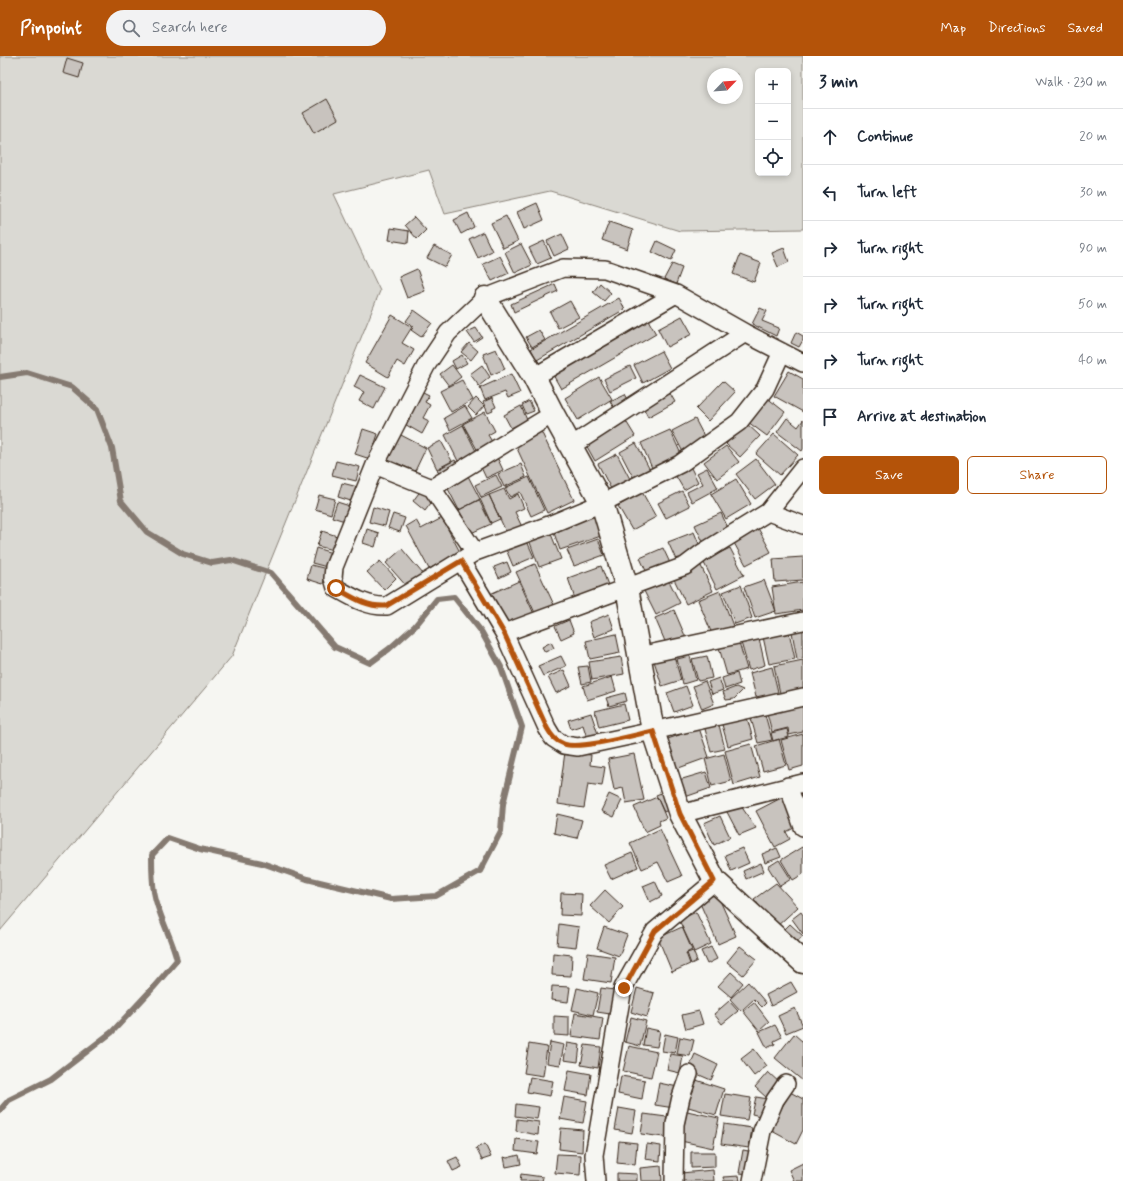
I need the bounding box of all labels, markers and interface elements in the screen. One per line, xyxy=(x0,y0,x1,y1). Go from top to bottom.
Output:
search box xyxy=(106,10,386,46)
text: Pinpoint xyxy=(20,16,82,41)
icon: search xyxy=(120,17,142,39)
text: Search here xyxy=(152,18,228,38)
text: Map xyxy=(940,19,966,37)
text: Directions xyxy=(988,19,1046,37)
text: Saved xyxy=(1068,19,1103,37)
north arrow xyxy=(707,68,743,104)
map controls xyxy=(755,68,791,176)
button: + xyxy=(755,68,791,104)
text: 3 min xyxy=(819,71,858,93)
text: Walk · 230 m xyxy=(1035,74,1107,91)
button: − xyxy=(755,104,791,140)
icon: ahead xyxy=(819,126,841,148)
text: Continue xyxy=(857,127,913,147)
text: 20 m xyxy=(1079,128,1107,145)
button: locate xyxy=(755,140,791,176)
icon: left xyxy=(819,182,841,204)
text: Turn left xyxy=(857,183,917,203)
text: 30 m xyxy=(1080,184,1107,201)
icon: right xyxy=(819,238,841,260)
text: Turn right xyxy=(857,239,924,259)
text: 90 m xyxy=(1079,240,1107,257)
icon: right xyxy=(819,294,841,316)
text: Turn right xyxy=(857,295,924,315)
text: 50 m xyxy=(1078,296,1107,313)
icon: right xyxy=(819,350,841,372)
text: Turn right xyxy=(857,351,924,371)
text: 40 m xyxy=(1078,352,1107,369)
icon: arrive xyxy=(819,406,841,428)
text: Arrive at destination xyxy=(857,407,986,427)
button: Save xyxy=(819,456,959,494)
button: Share xyxy=(967,456,1107,494)
route start xyxy=(327,579,345,597)
route end xyxy=(615,979,633,997)

